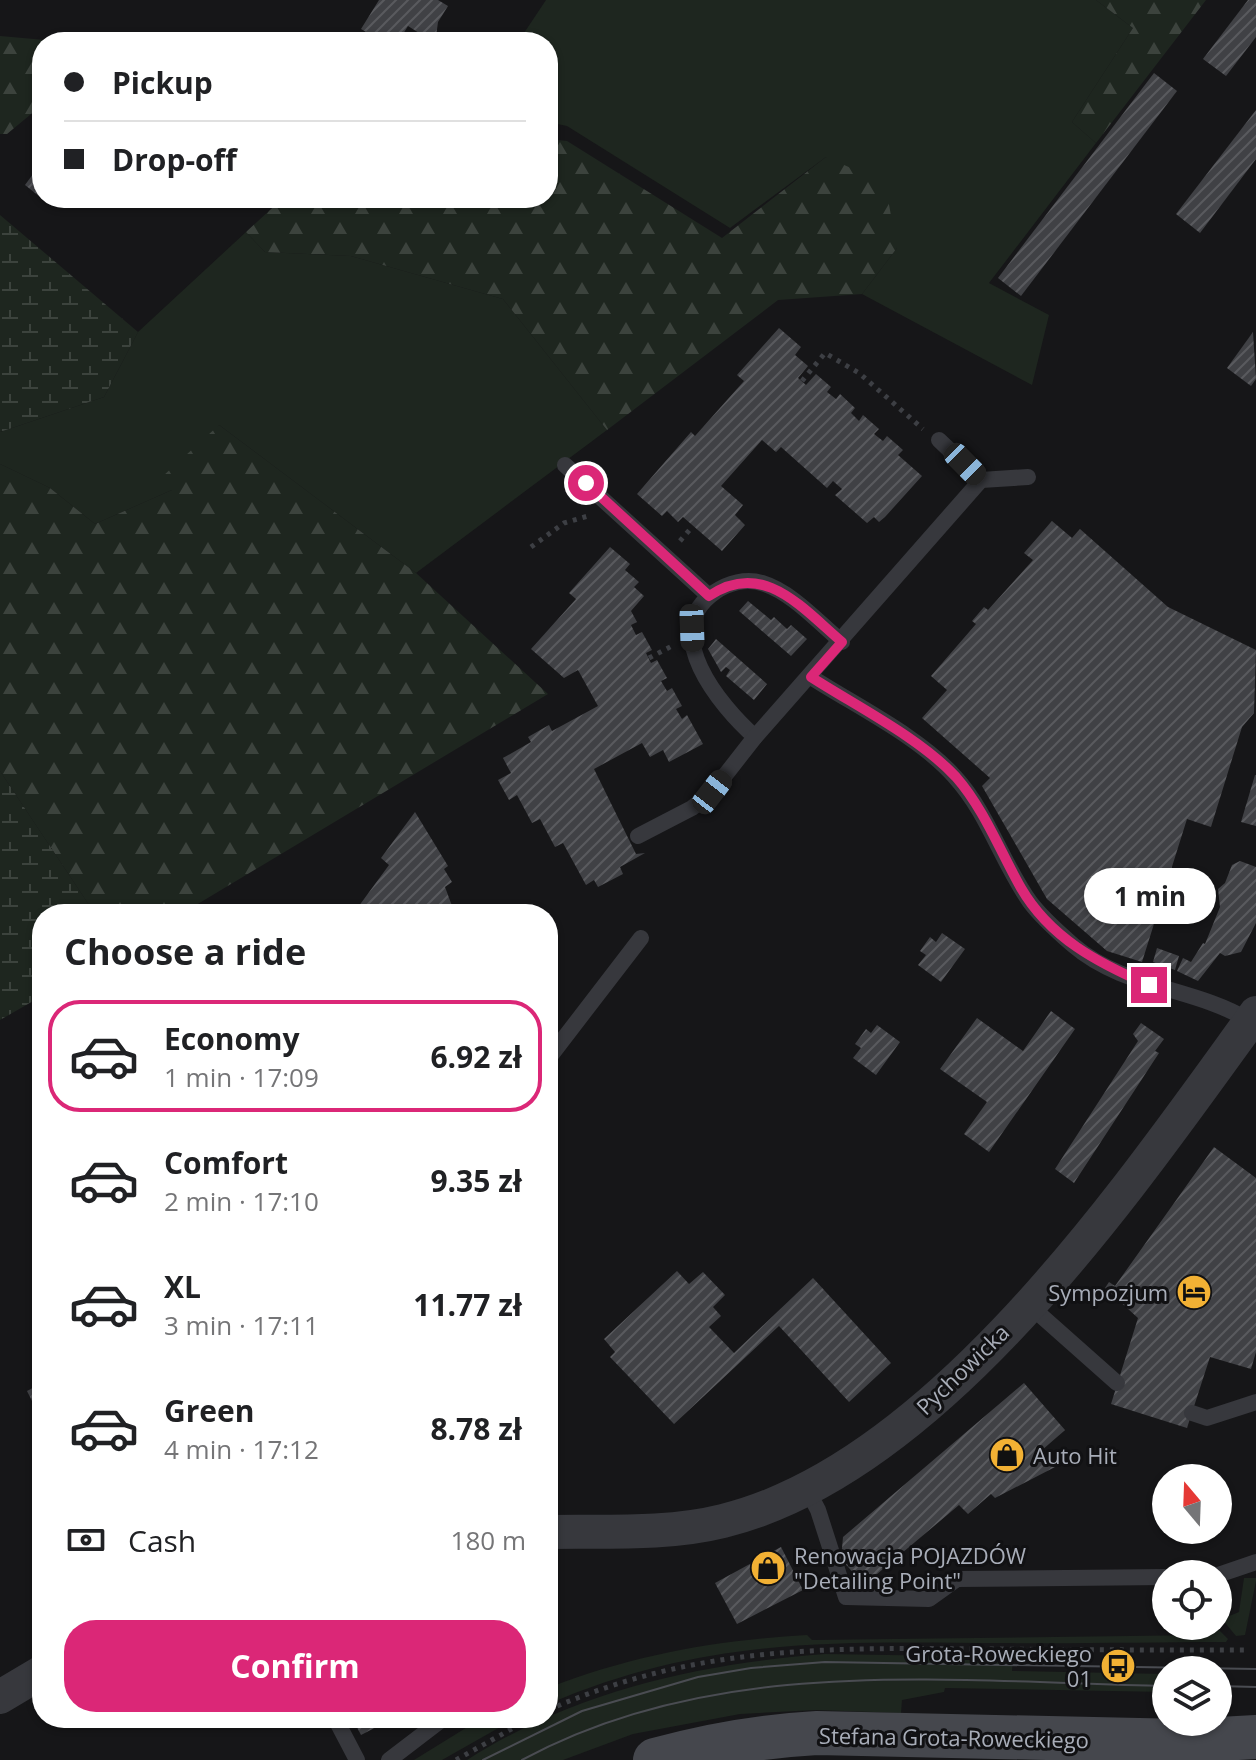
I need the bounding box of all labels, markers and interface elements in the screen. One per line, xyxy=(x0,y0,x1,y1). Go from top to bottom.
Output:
text: Pickup xyxy=(112,62,213,103)
text: Drop-off xyxy=(112,139,237,180)
car xyxy=(940,439,990,489)
route start xyxy=(568,465,604,501)
car xyxy=(679,604,705,652)
car xyxy=(688,766,736,818)
callout: 1 min xyxy=(1083,869,1215,925)
text: 1 min xyxy=(1114,878,1186,914)
text: Choose a ride xyxy=(64,927,306,976)
route end xyxy=(1131,967,1167,1003)
text: Economy xyxy=(164,1018,300,1059)
icon: car xyxy=(68,1020,140,1092)
text: 6.92 zł xyxy=(430,1036,522,1077)
text: 1 min · 17:09 xyxy=(164,1059,319,1095)
text: Comfort xyxy=(164,1142,288,1183)
icon: car xyxy=(68,1144,140,1216)
text: 9.35 zł xyxy=(430,1160,522,1201)
text: 2 min · 17:10 xyxy=(164,1183,319,1219)
text: XL xyxy=(164,1266,201,1307)
icon: car xyxy=(68,1268,140,1340)
hotel icon: Sympozjum xyxy=(1175,1273,1213,1311)
place label: Sympozjum xyxy=(1048,1277,1168,1307)
text: 11.77 zł xyxy=(413,1284,522,1325)
text: 3 min · 17:11 xyxy=(164,1307,319,1343)
street label: Pychowicka xyxy=(909,1317,1015,1421)
text: Green xyxy=(164,1390,255,1431)
icon: car xyxy=(68,1392,140,1464)
text: 8.78 zł xyxy=(430,1408,522,1449)
text: 4 min · 17:12 xyxy=(164,1431,319,1467)
shop icon: Auto Hit xyxy=(988,1436,1026,1474)
place label: Auto Hit xyxy=(1033,1440,1117,1470)
north arrow xyxy=(1152,1464,1232,1544)
map controls xyxy=(1152,1464,1232,1736)
icon: cash xyxy=(64,1518,108,1562)
text: Cash xyxy=(128,1520,196,1561)
text: 180 m xyxy=(451,1522,526,1558)
place label: Renowacja POJAZDÓW "Detailing Point" xyxy=(794,1540,1026,1595)
shop icon: Renowacja POJAZDÓW "Detailing Point" xyxy=(749,1549,787,1587)
button: locate xyxy=(1152,1560,1232,1640)
button: Confirm xyxy=(64,1620,526,1712)
place label: Grota-Roweckiego 01 xyxy=(905,1638,1092,1693)
bus stop icon: Grota-Roweckiego 01 xyxy=(1099,1647,1137,1685)
button: layers xyxy=(1152,1656,1232,1736)
street label: Stefana Grota-Roweckiego xyxy=(819,1720,1089,1754)

